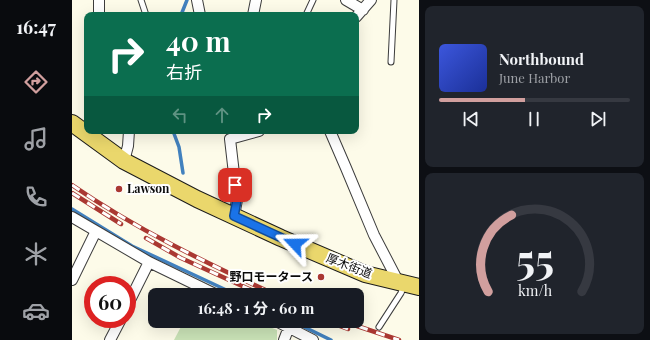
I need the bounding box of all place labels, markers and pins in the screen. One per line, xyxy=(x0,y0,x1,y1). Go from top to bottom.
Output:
pin xyxy=(218,168,252,202)
place label: Lawson xyxy=(127,180,170,196)
marker: Lawson xyxy=(114,184,124,194)
place label: 野口モータース xyxy=(230,268,313,284)
marker: 野口モータース xyxy=(316,272,326,282)

